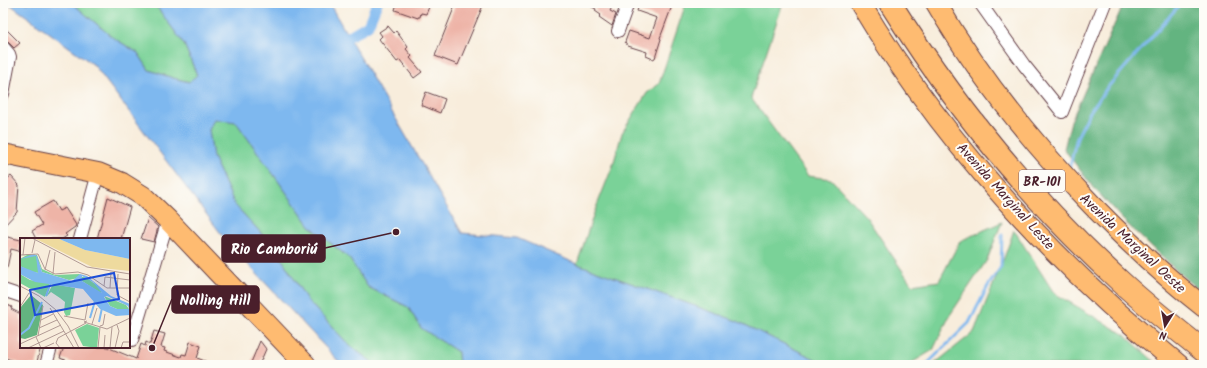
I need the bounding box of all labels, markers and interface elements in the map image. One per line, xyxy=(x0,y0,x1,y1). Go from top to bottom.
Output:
street label: Avenida Marginal Leste xyxy=(951,138,1060,256)
road number: BR-101 xyxy=(1019,170,1065,192)
street label: Avenida Marginal Oeste xyxy=(1074,188,1191,299)
callout: Rio Camboriú xyxy=(222,235,325,262)
inset map xyxy=(20,238,130,348)
text: Rio Camboriú xyxy=(231,238,318,262)
callout: Nolling Hill xyxy=(172,286,259,313)
text: Nolling Hill xyxy=(179,289,251,313)
north arrow xyxy=(1145,306,1185,346)
text: N xyxy=(1158,325,1168,344)

